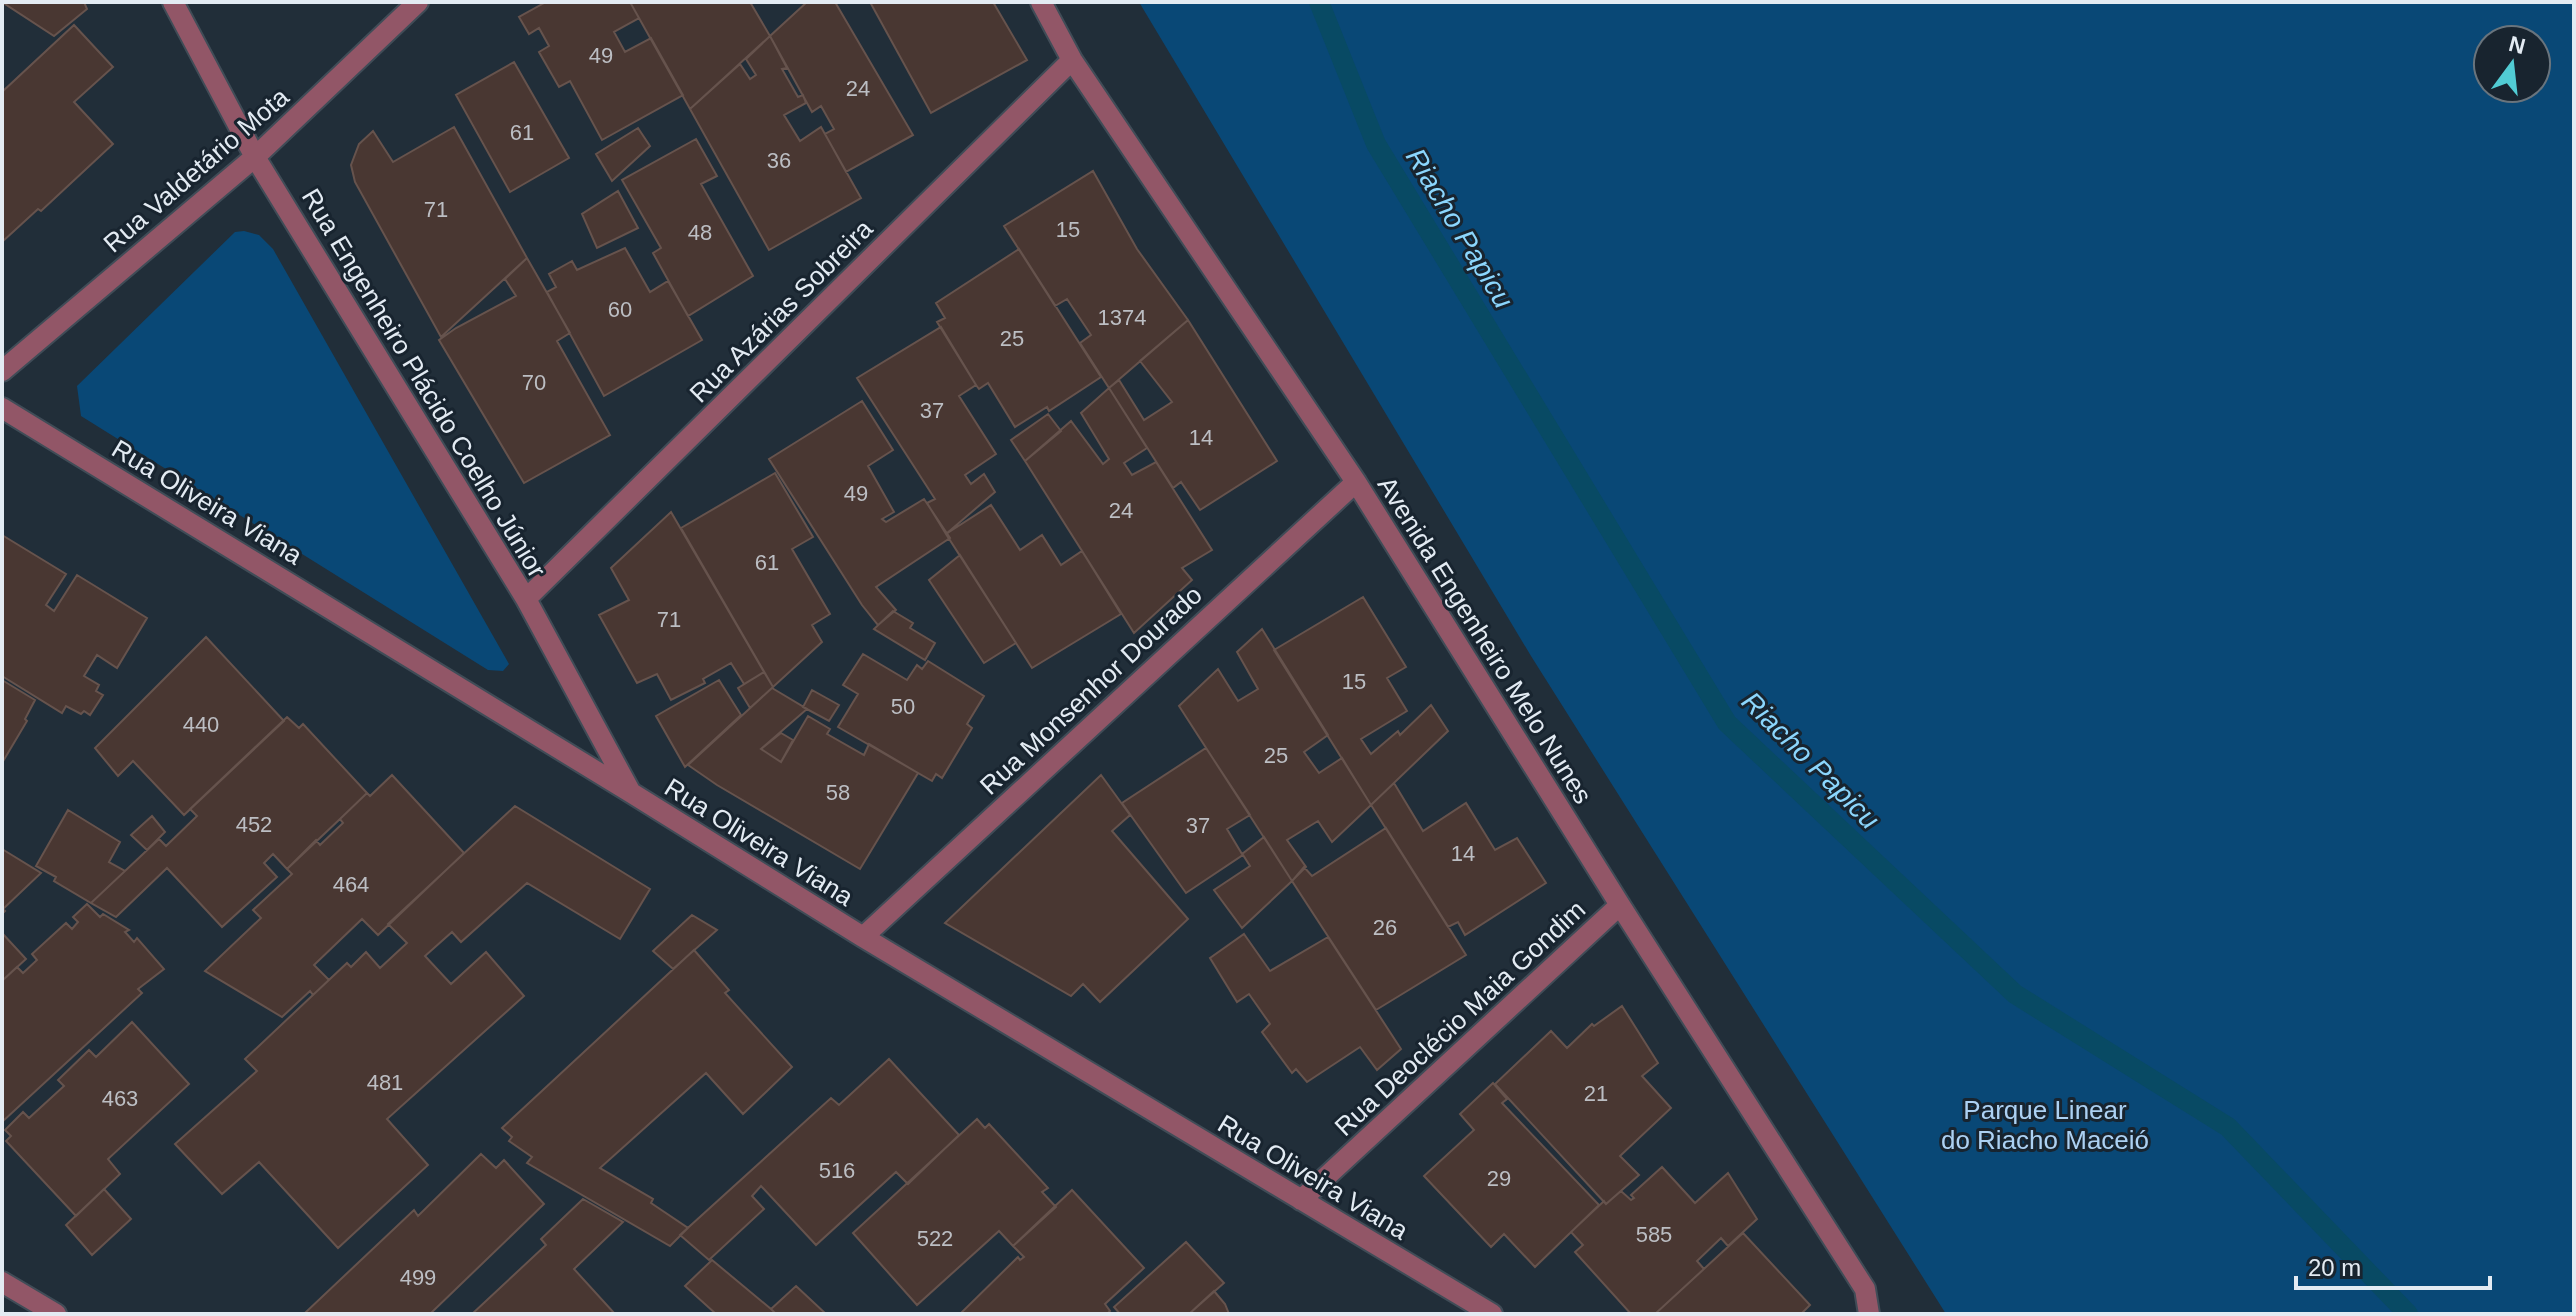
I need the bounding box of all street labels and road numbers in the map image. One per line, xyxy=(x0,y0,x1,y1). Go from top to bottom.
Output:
street label: Rua Valdetário Mota xyxy=(97,81,295,258)
street label: Rua Engenheiro Plácido Coelho Júnior xyxy=(296,183,552,583)
street label: Rua Azárias Sobreira xyxy=(684,213,879,408)
street label: Rua Oliveira Viana xyxy=(107,433,308,571)
street label: Avenida Engenheiro Melo Nunes xyxy=(1372,471,1598,809)
street label: Rua Monsenhor Dourado xyxy=(974,579,1208,801)
street label: Rua Oliveira Viana xyxy=(659,772,859,912)
street label: Rua Deoclécio Maia Gondim xyxy=(1329,894,1591,1142)
street label: Rua Oliveira Viana xyxy=(1213,1108,1414,1246)

